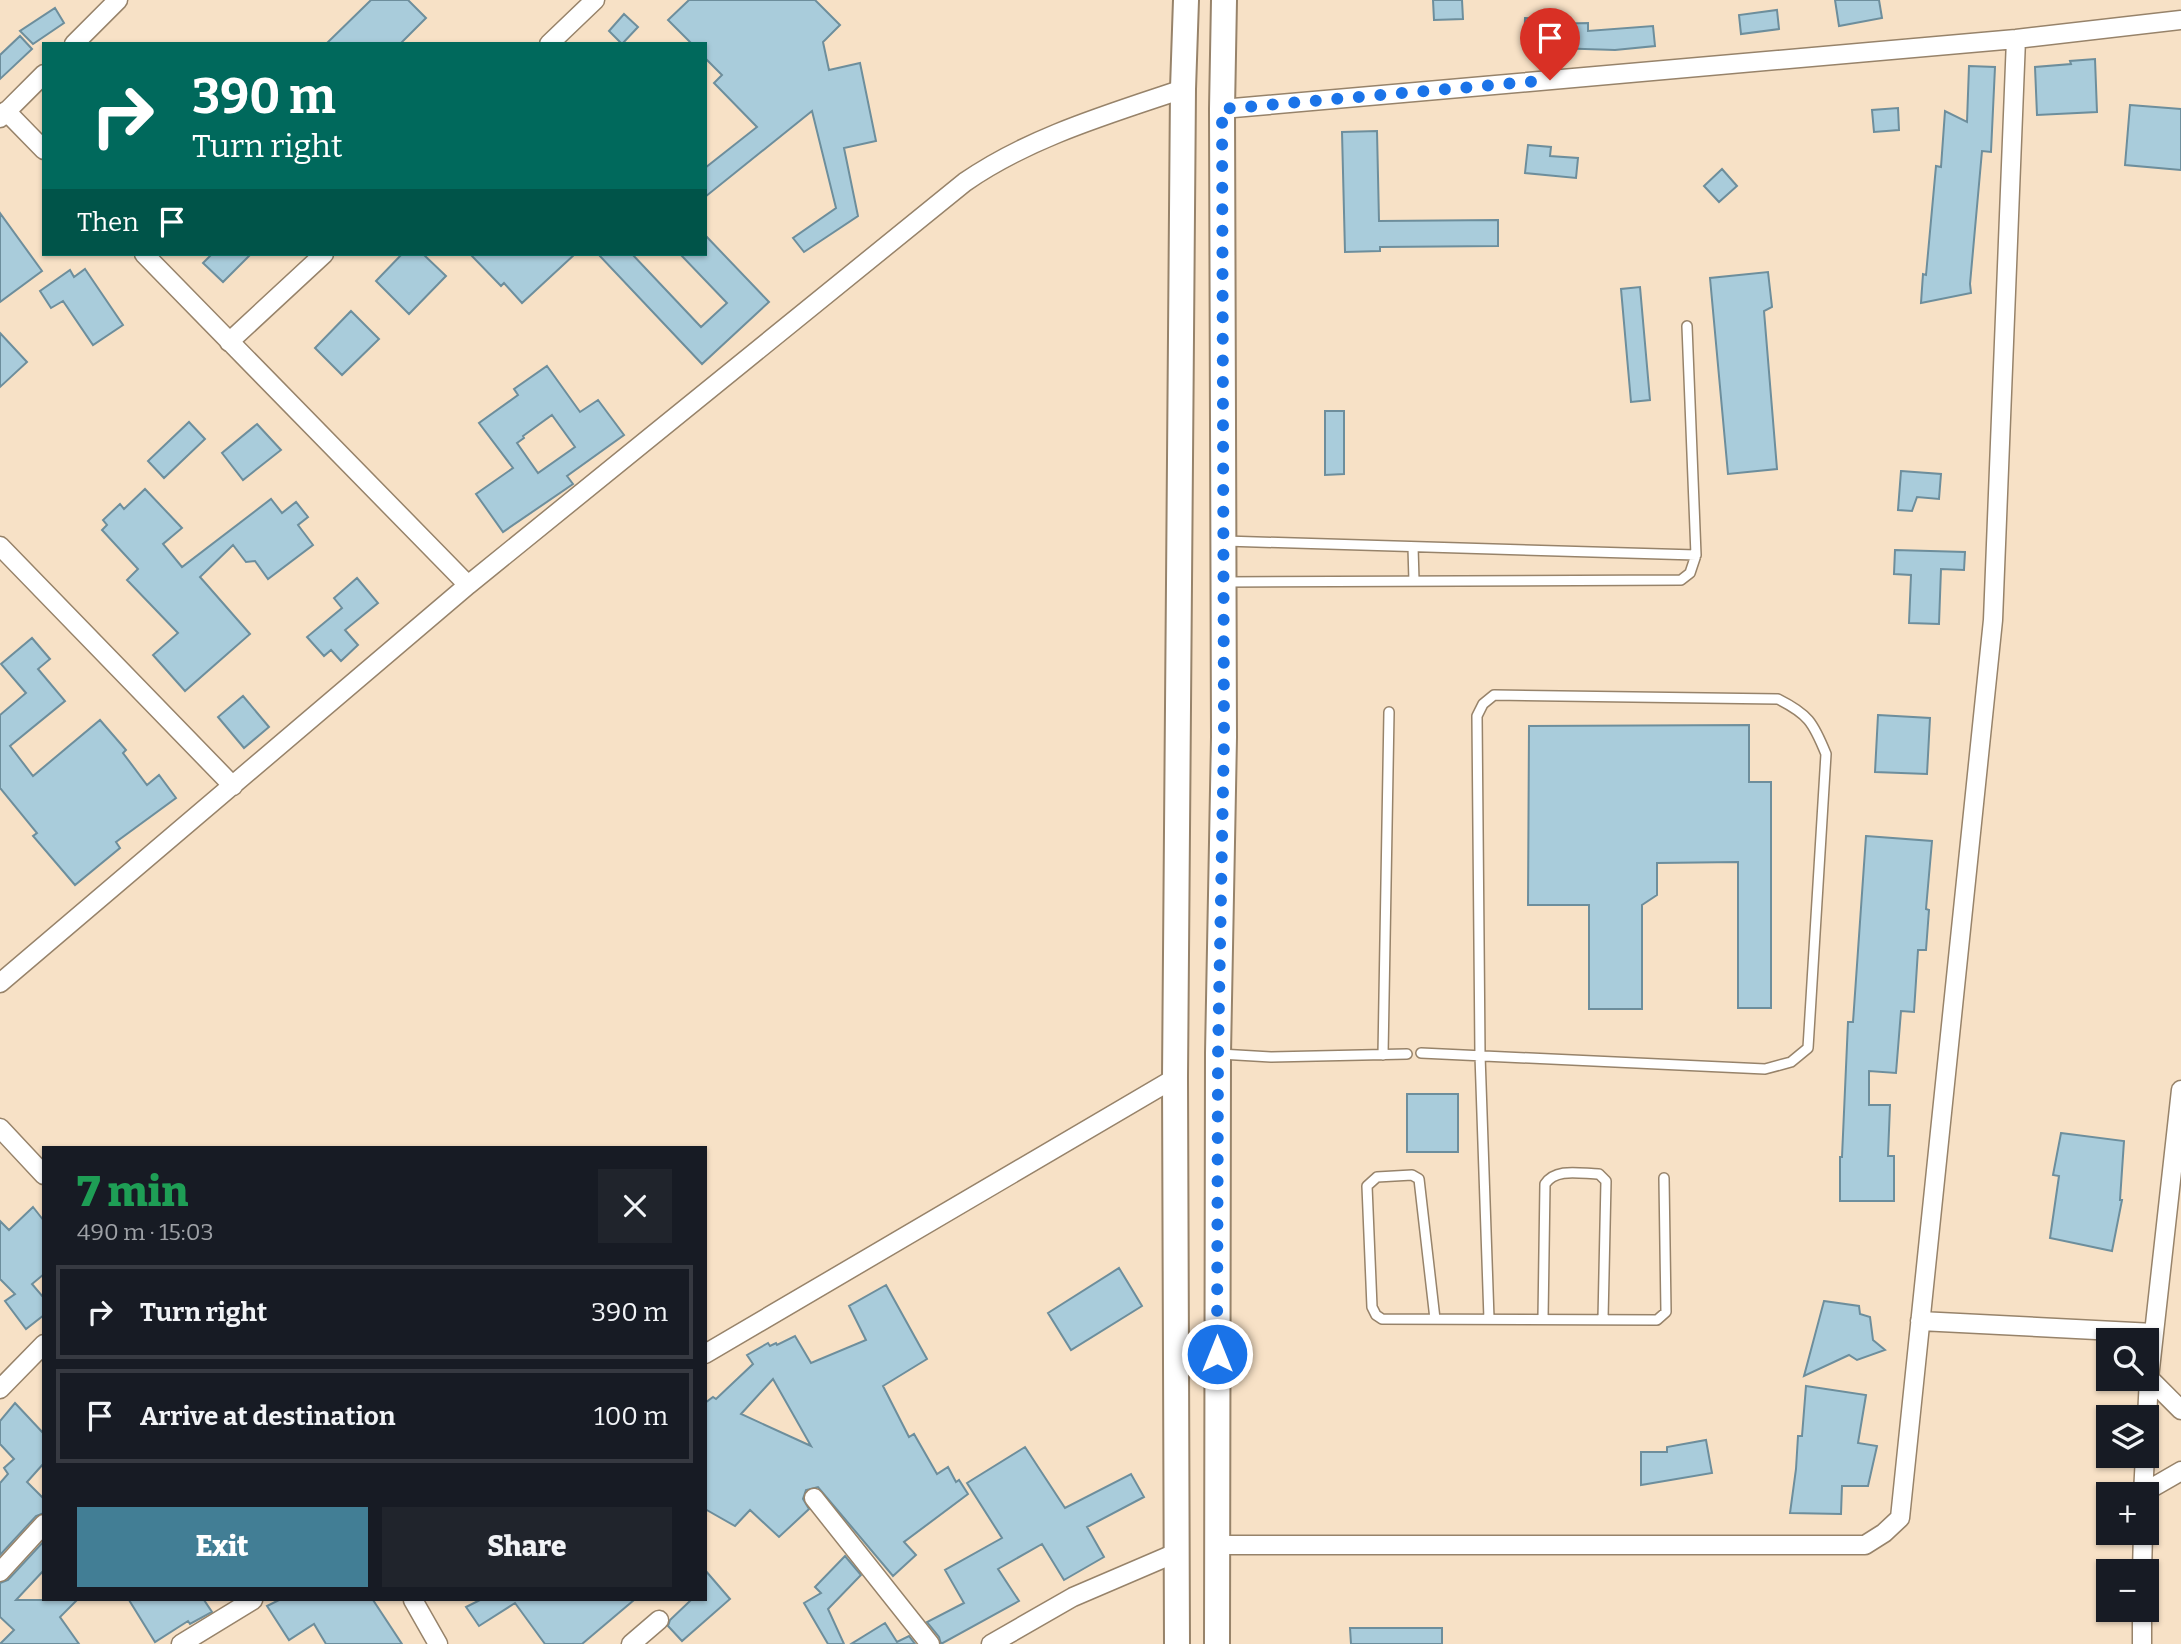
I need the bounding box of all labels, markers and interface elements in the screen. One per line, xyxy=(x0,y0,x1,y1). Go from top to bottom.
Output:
pin xyxy=(1520,8,1580,80)
icon: arrive xyxy=(1531,19,1569,57)
text: 390 m xyxy=(192,67,336,126)
icon: right xyxy=(77,70,168,161)
text: Turn right xyxy=(192,127,343,165)
icon: arrive xyxy=(153,203,191,241)
text: Then xyxy=(77,207,139,238)
text: 7 min xyxy=(77,1167,189,1217)
button: close xyxy=(598,1169,672,1243)
text: 490 m · 15:03 xyxy=(77,1218,214,1246)
icon: right xyxy=(81,1293,119,1331)
text: Turn right xyxy=(140,1297,267,1328)
text: 390 m xyxy=(591,1297,668,1328)
position arrow xyxy=(1180,1317,1254,1391)
map controls xyxy=(2096,1328,2159,1622)
button: search xyxy=(2096,1328,2159,1391)
icon: arrive xyxy=(81,1397,119,1435)
text: Arrive at destination xyxy=(140,1401,395,1432)
text: 100 m xyxy=(594,1401,668,1432)
button: layers xyxy=(2096,1405,2159,1468)
button: + xyxy=(2096,1482,2159,1545)
button: Exit xyxy=(77,1507,368,1587)
button: Share xyxy=(382,1507,672,1587)
button: − xyxy=(2096,1559,2159,1622)

